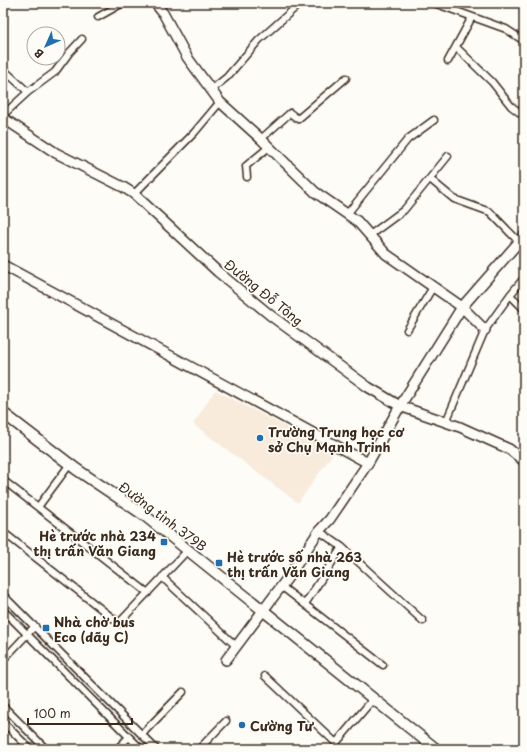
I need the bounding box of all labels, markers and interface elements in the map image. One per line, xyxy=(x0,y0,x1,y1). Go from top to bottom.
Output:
north arrow xyxy=(26,26,66,66)
text: B xyxy=(30,44,47,62)
street label: Đường Đỗ Tông xyxy=(221,254,307,330)
place label: Trường Trung học cơ sở Chụ Mạnh Trinh xyxy=(268,422,404,456)
marker: Trường Trung học cơ sở Chụ Mạnh Trinh xyxy=(255,433,265,443)
street label: Đường tỉnh 379B xyxy=(115,477,211,555)
place label: Hè trước nhà 234 thị trấn Văn Giang xyxy=(33,526,156,560)
marker: Hè trước nhà 234 thị trấn Văn Giang xyxy=(159,537,169,547)
place label: Hè trước số nhà 263 thị trấn Văn Giang xyxy=(227,547,362,581)
marker: Hè trước số nhà 263 thị trấn Văn Giang xyxy=(214,558,224,568)
place label: Nhà chờ bus Eco (dãy C) xyxy=(54,612,135,646)
marker: Nhà chờ bus Eco (dãy C) xyxy=(41,623,51,633)
scale bar xyxy=(28,700,132,726)
text: 100 m xyxy=(34,704,71,722)
place label: Cường Tư xyxy=(250,716,315,735)
marker: Cường Tư xyxy=(237,720,247,730)

